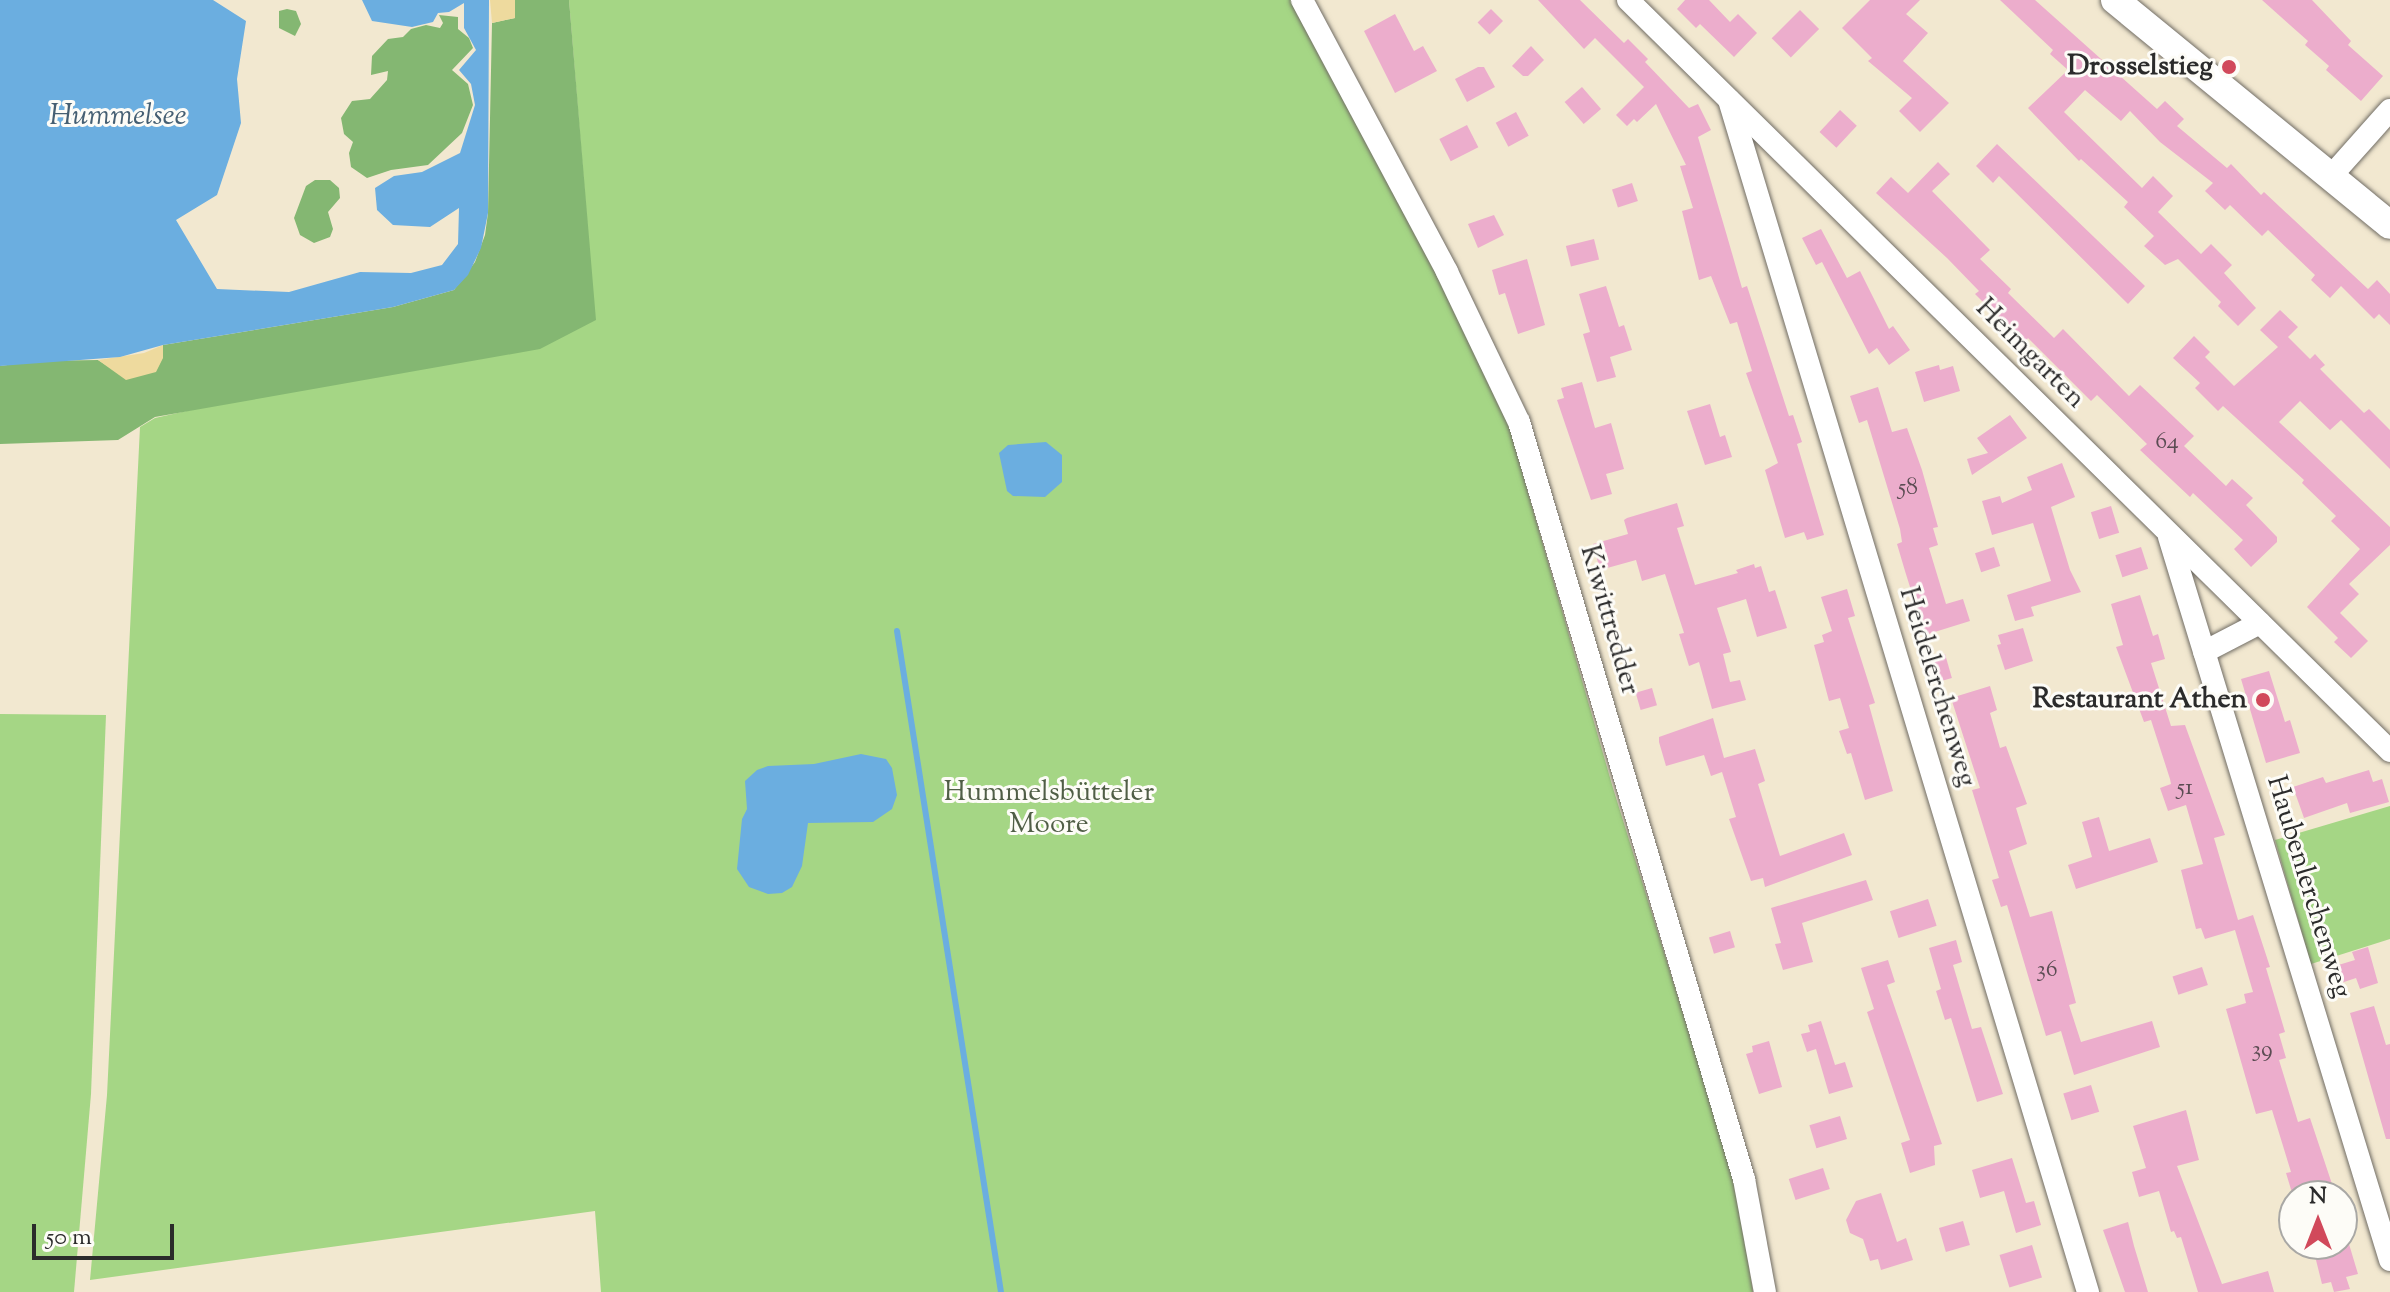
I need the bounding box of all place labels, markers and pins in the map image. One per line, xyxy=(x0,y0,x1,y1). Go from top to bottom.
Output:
place label: Drosselstieg xyxy=(2067,50,2213,84)
marker: Drosselstieg xyxy=(2220,58,2238,76)
place label: Restaurant Athen xyxy=(2032,683,2247,717)
marker: Restaurant Athen xyxy=(2254,691,2272,709)

